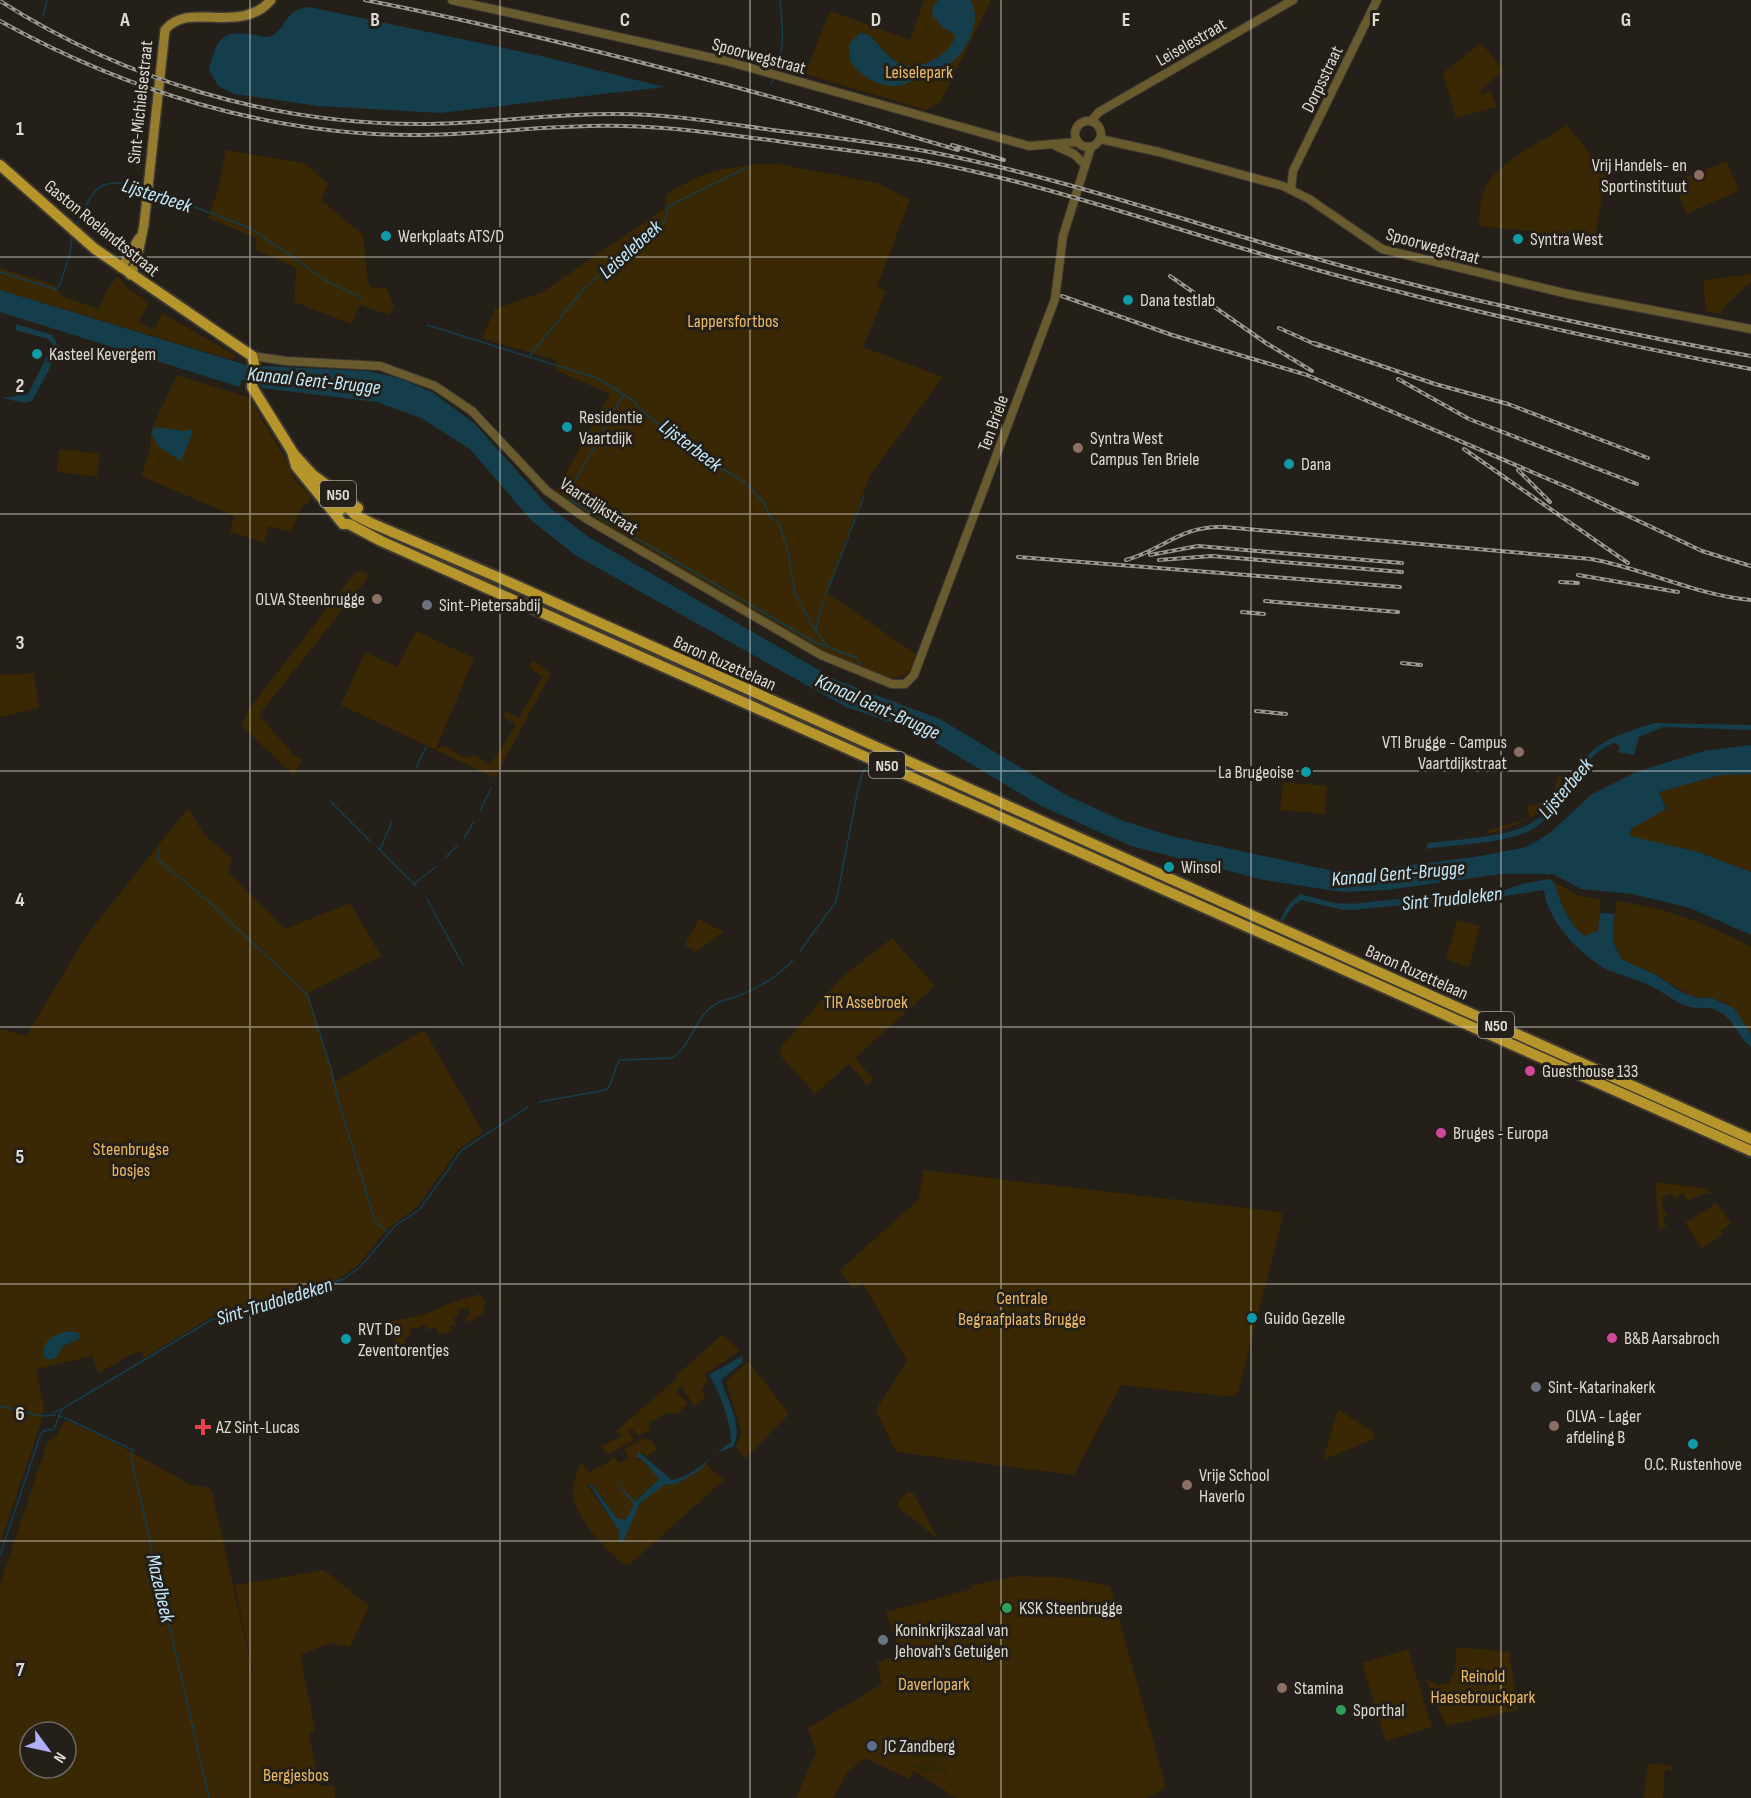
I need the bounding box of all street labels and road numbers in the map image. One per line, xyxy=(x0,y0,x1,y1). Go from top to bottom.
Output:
street label: Leiselestraat xyxy=(1152,14,1230,71)
street label: Spoorwegstraat xyxy=(710,34,809,79)
street label: Sint-Michielsestraat xyxy=(124,39,157,165)
street label: Dorpsstraat xyxy=(1297,42,1348,116)
street label: Gaston Roelandtsstraat xyxy=(40,176,164,281)
street label: Spoorwegstraat xyxy=(1384,224,1483,269)
street label: Ten Briele xyxy=(974,392,1013,454)
street label: Vaartdijkstraat xyxy=(556,473,642,540)
road number: N50 xyxy=(320,481,356,507)
street label: Baron Ruzettelaan xyxy=(670,631,779,695)
road number: N50 xyxy=(869,752,905,778)
street label: Baron Ruzettelaan xyxy=(1362,940,1471,1004)
road number: N50 xyxy=(1478,1012,1514,1038)

